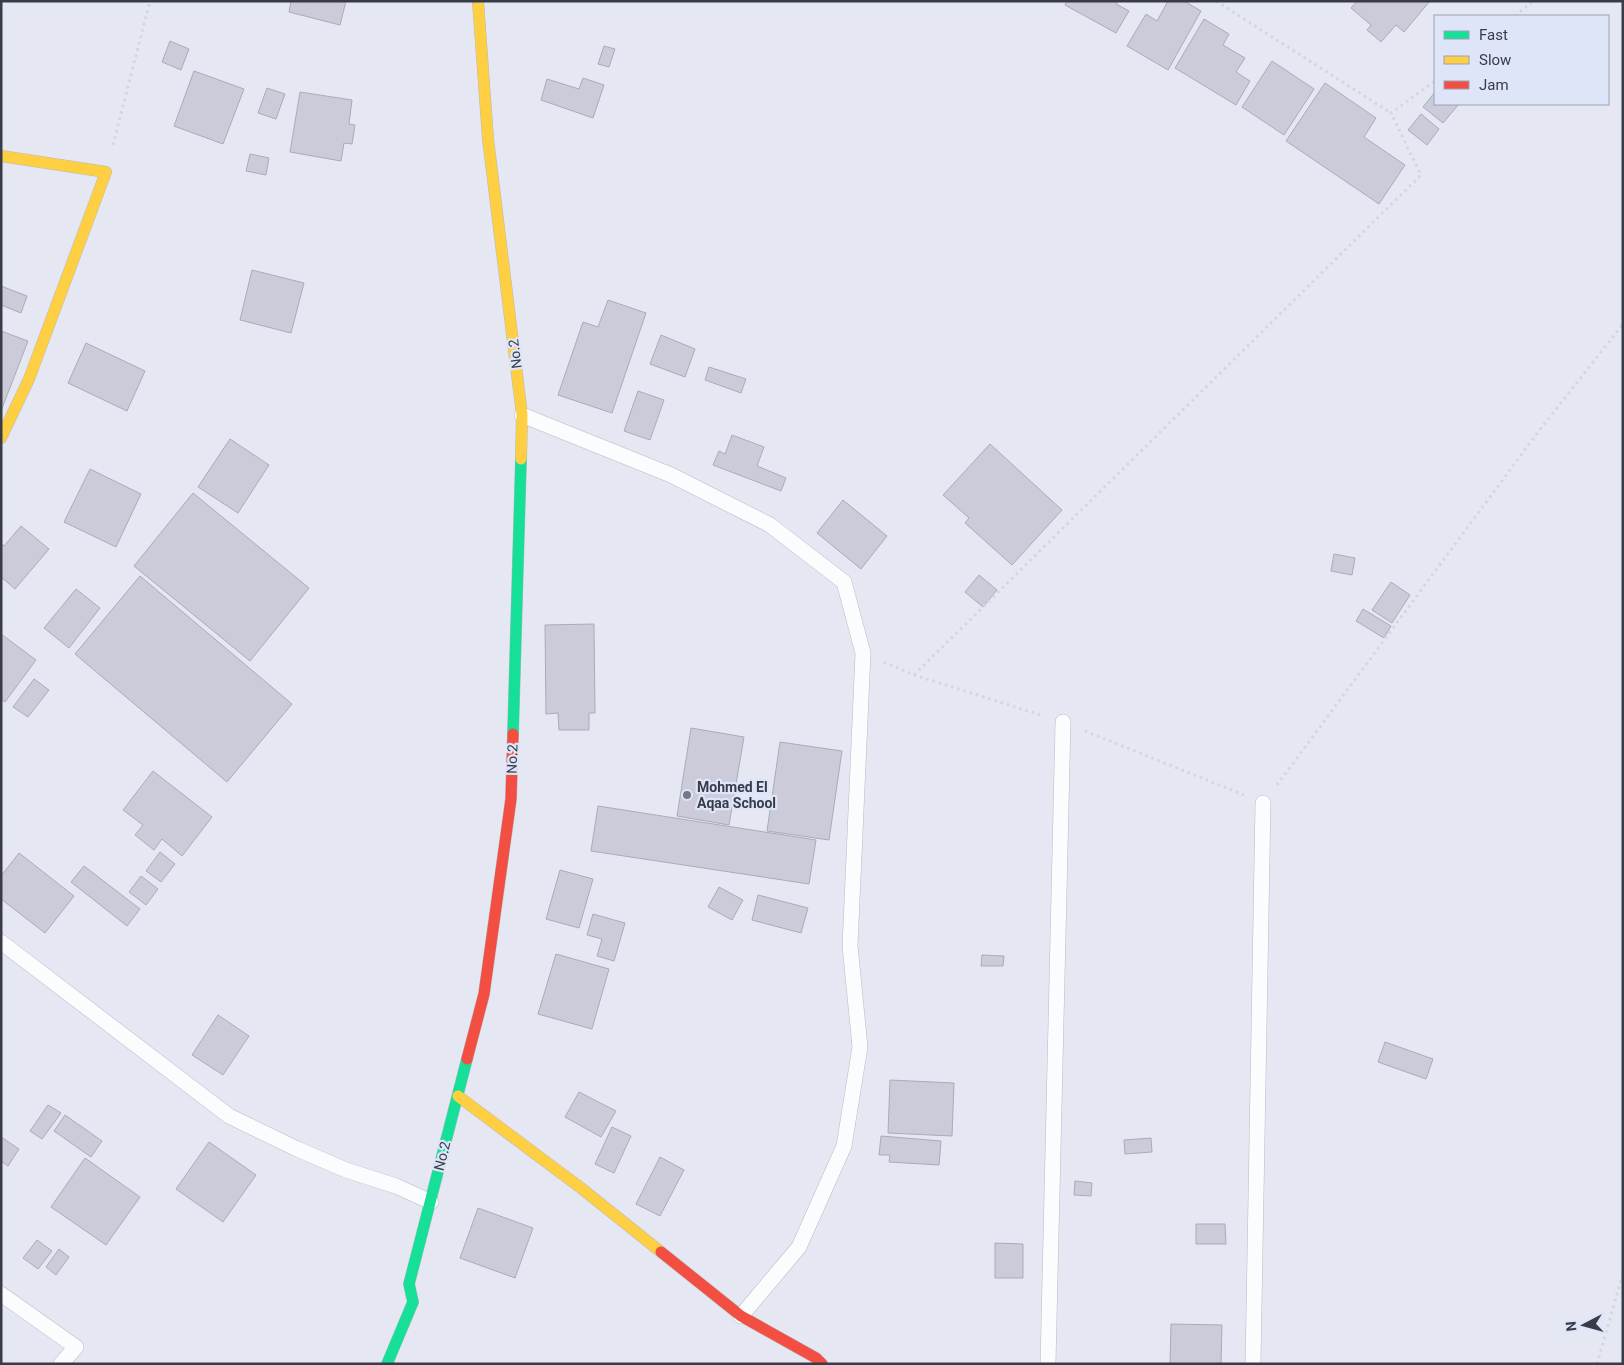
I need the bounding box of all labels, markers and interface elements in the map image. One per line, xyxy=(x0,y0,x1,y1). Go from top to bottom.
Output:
legend xyxy=(1434,15,1609,105)
text: Fast xyxy=(1479,26,1508,44)
text: Slow xyxy=(1479,51,1511,69)
text: Jam xyxy=(1479,76,1509,94)
street label: No.2 xyxy=(505,338,525,370)
street label: No.2 xyxy=(503,744,521,774)
place label: Mohmed El Aqaa School xyxy=(697,779,776,811)
marker: Mohmed El Aqaa School xyxy=(681,789,693,801)
street label: No.2 xyxy=(431,1140,453,1172)
north arrow xyxy=(1559,1300,1609,1350)
text: N xyxy=(1563,1321,1580,1332)

